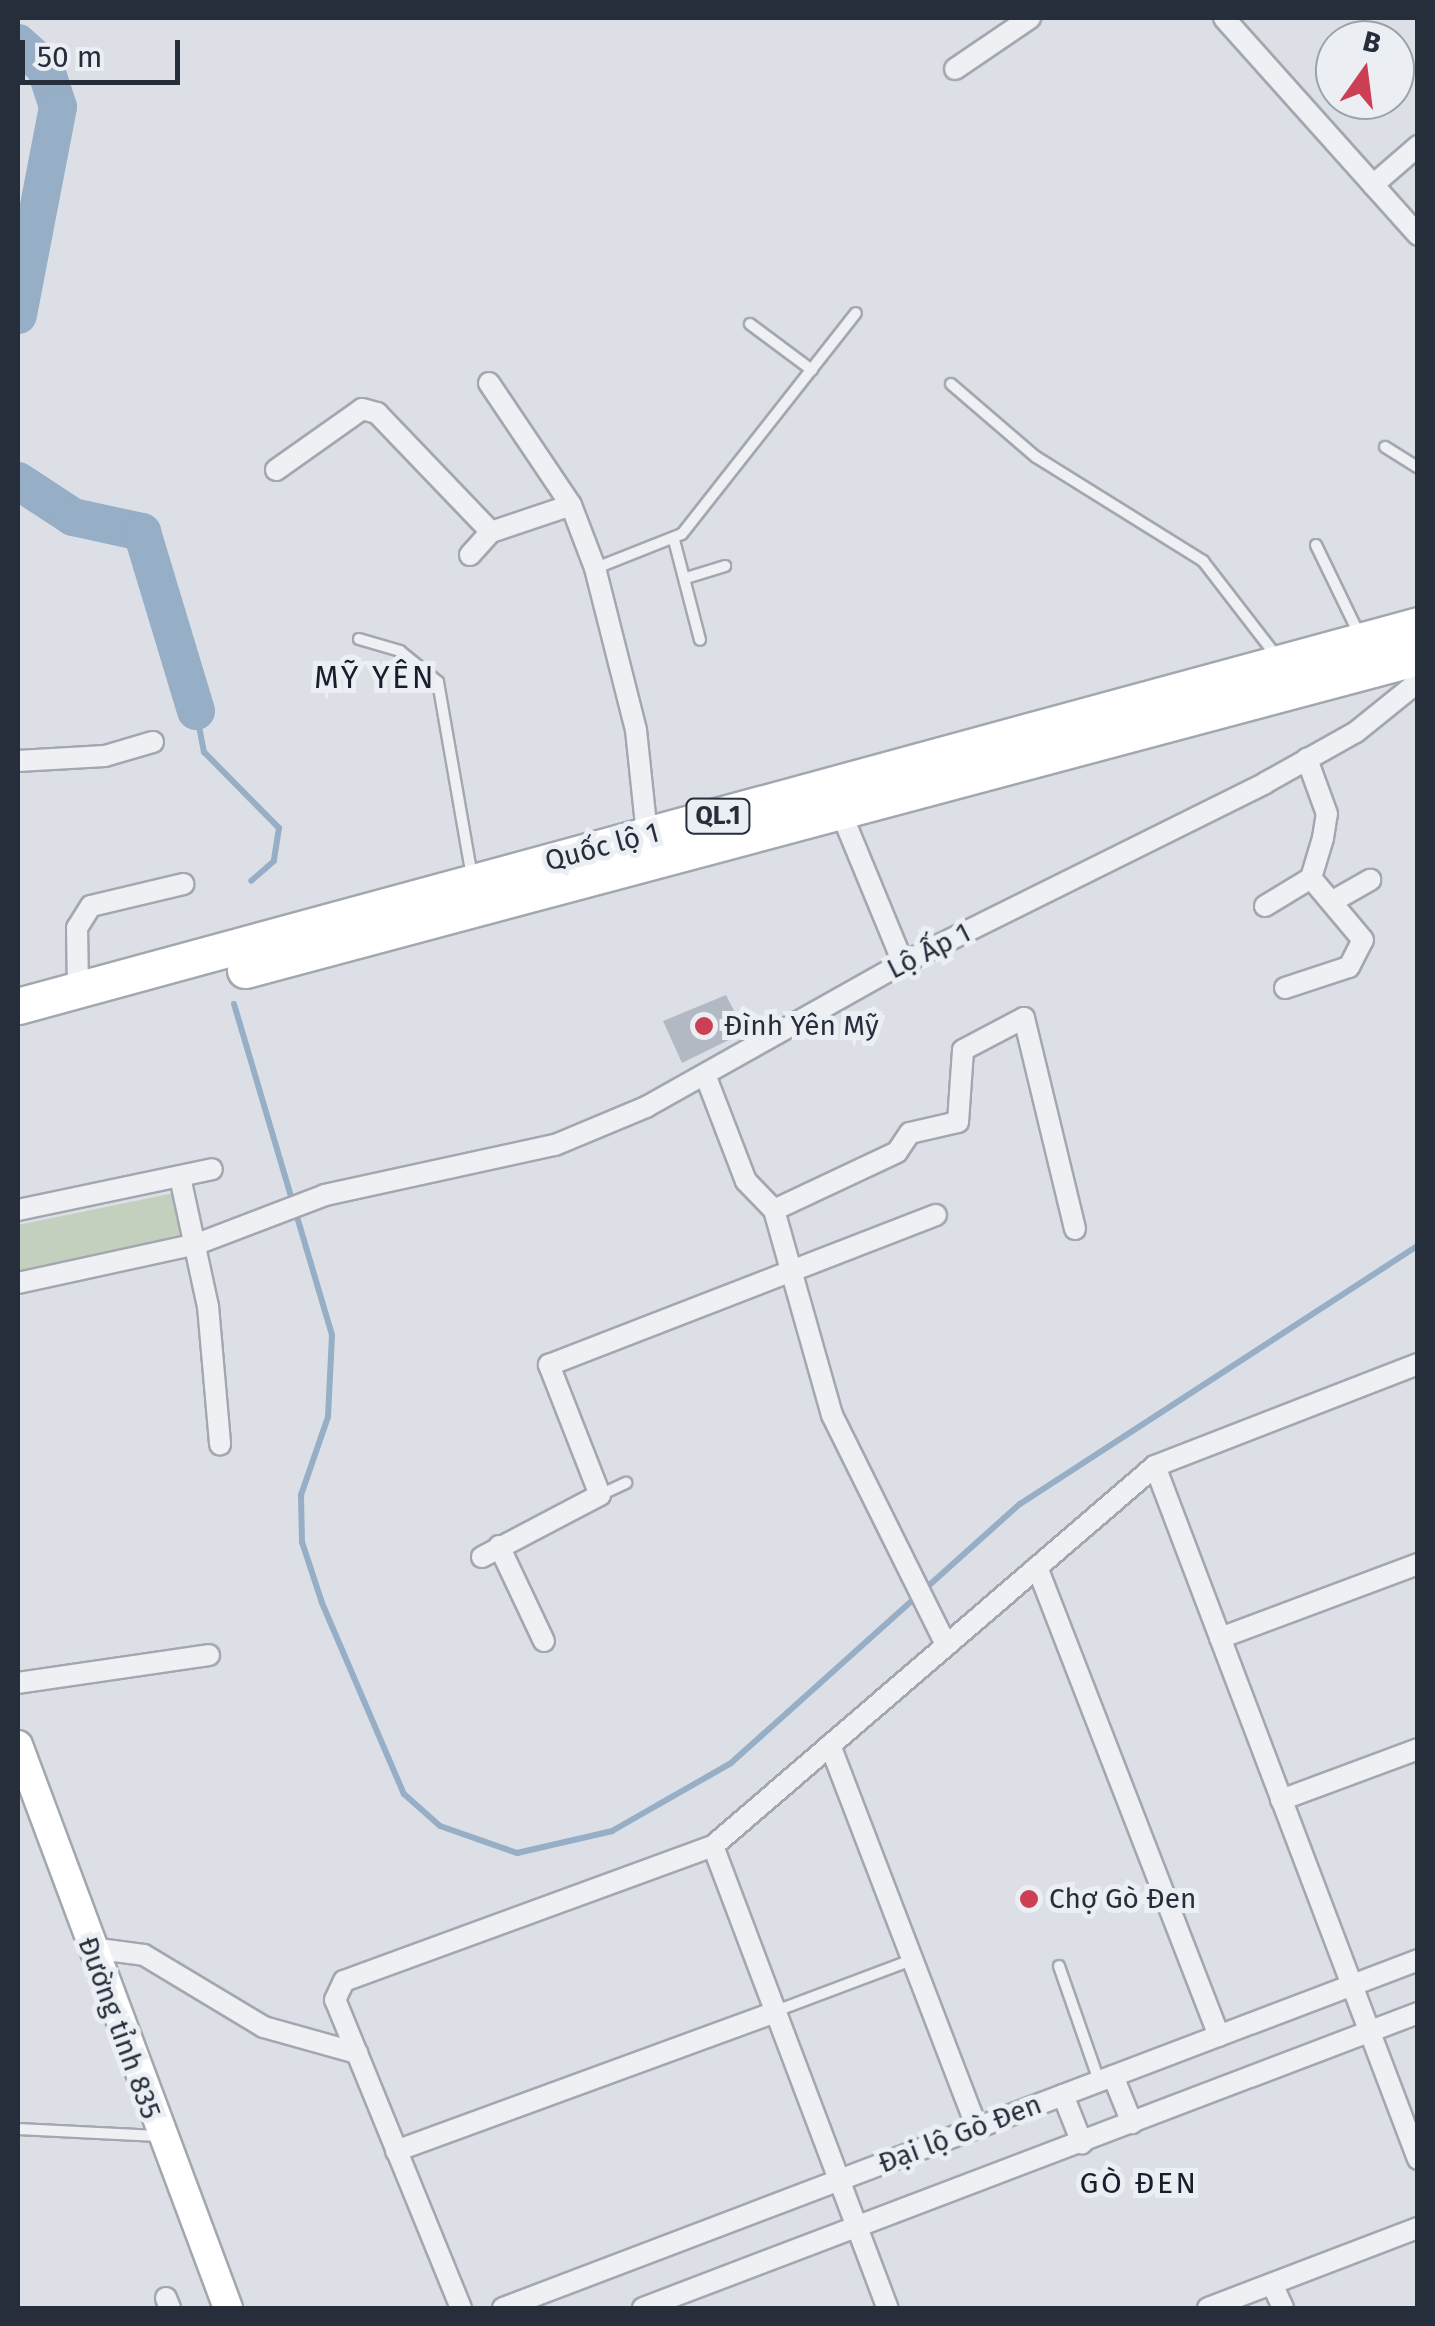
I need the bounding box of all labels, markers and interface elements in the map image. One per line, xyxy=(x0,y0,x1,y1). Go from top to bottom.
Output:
scale bar xyxy=(25,20,185,82)
north arrow xyxy=(1315,20,1415,120)
text: B xyxy=(1360,24,1384,60)
text: 50 m xyxy=(37,39,102,75)
district label: MỸ YÊN xyxy=(314,658,436,696)
road number: QL.1 xyxy=(683,796,753,836)
street label: Quốc lộ 1 xyxy=(541,816,663,878)
street label: Lộ Ấp 1 xyxy=(882,916,976,986)
place label: Đình Yên Mỹ xyxy=(724,1009,879,1043)
marker: Đình Yên Mỹ xyxy=(693,1015,715,1037)
place label: Chợ Gò Đen xyxy=(1049,1882,1196,1916)
marker: Chợ Gò Đen xyxy=(1018,1888,1040,1910)
street label: Đường tỉnh 835 xyxy=(70,1932,168,2124)
street label: Đại lộ Gò Đen xyxy=(874,2088,1046,2180)
district label: GÒ ĐEN xyxy=(1080,2165,1198,2201)

